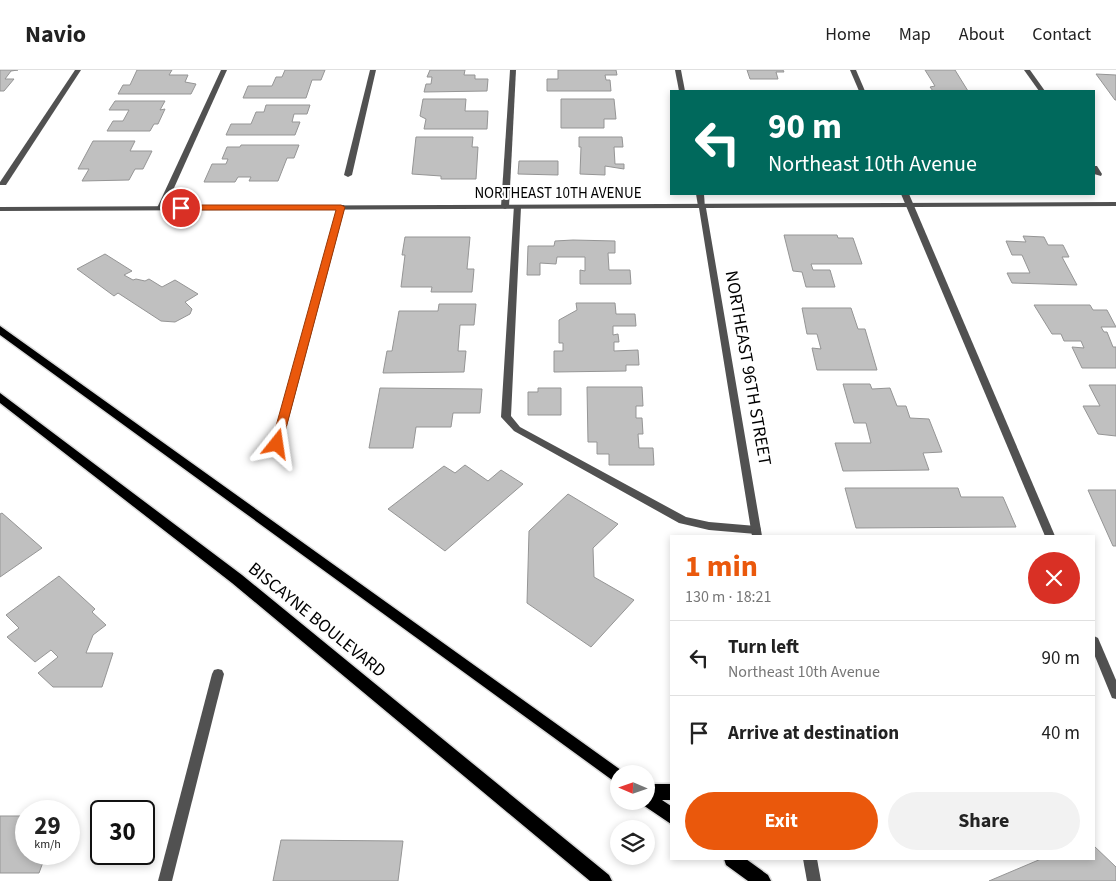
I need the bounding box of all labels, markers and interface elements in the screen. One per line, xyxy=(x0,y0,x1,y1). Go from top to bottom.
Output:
text: Navio xyxy=(25,17,86,52)
text: Home xyxy=(825,22,871,47)
text: Map xyxy=(899,22,931,47)
text: About xyxy=(959,22,1004,47)
text: Contact xyxy=(1032,22,1091,47)
text: 90 m xyxy=(768,102,842,152)
icon: left xyxy=(685,110,750,175)
text: Northeast 10th Avenue xyxy=(768,148,977,180)
street label: NORTHEAST 10TH AVENUE xyxy=(474,183,642,204)
pin xyxy=(160,187,202,229)
icon: arrive xyxy=(167,194,195,222)
street label: NORTHEAST 96TH STREET xyxy=(719,269,778,468)
position arrow xyxy=(250,417,302,469)
text: 1 min xyxy=(685,545,758,588)
button: close xyxy=(1028,552,1080,604)
street label: BISCAYNE BOULEVARD xyxy=(243,557,391,683)
text: 130 m · 18:21 xyxy=(685,586,772,608)
text: Turn left xyxy=(728,634,799,661)
icon: left xyxy=(685,644,713,672)
text: 90 m xyxy=(1042,645,1080,672)
text: Northeast 10th Avenue xyxy=(728,661,880,683)
icon: arrive xyxy=(685,719,713,747)
text: Arrive at destination xyxy=(728,720,899,747)
text: 40 m xyxy=(1042,720,1080,747)
north arrow xyxy=(610,765,655,810)
map controls xyxy=(610,765,655,865)
button: Exit xyxy=(685,792,878,850)
button: Share xyxy=(888,792,1080,850)
speed limit sign: 30 xyxy=(90,800,155,865)
text: 29 xyxy=(34,808,61,844)
button: layers xyxy=(610,820,655,865)
text: km/h xyxy=(34,836,61,853)

